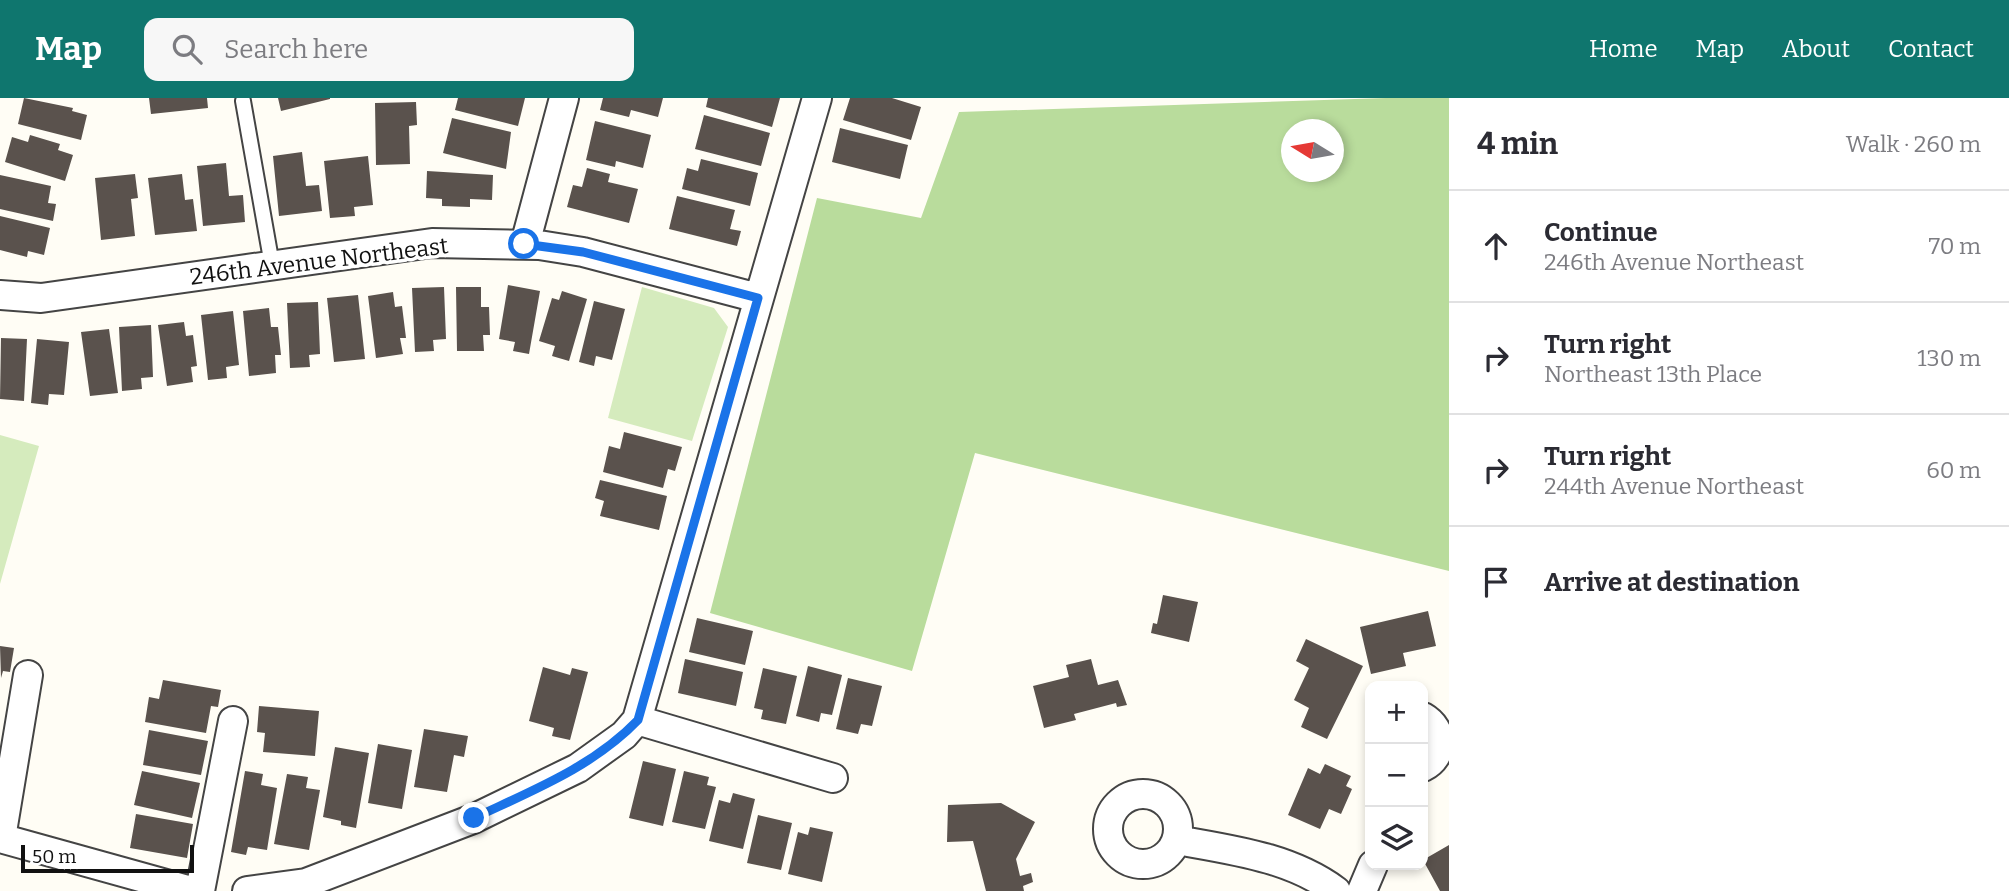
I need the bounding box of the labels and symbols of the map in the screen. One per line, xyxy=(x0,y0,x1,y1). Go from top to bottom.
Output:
north arrow xyxy=(1281,119,1344,182)
route start xyxy=(508,228,539,259)
street label: 246th Avenue Northeast xyxy=(188,231,450,291)
route end xyxy=(458,802,489,833)
scale bar xyxy=(21,842,194,874)

